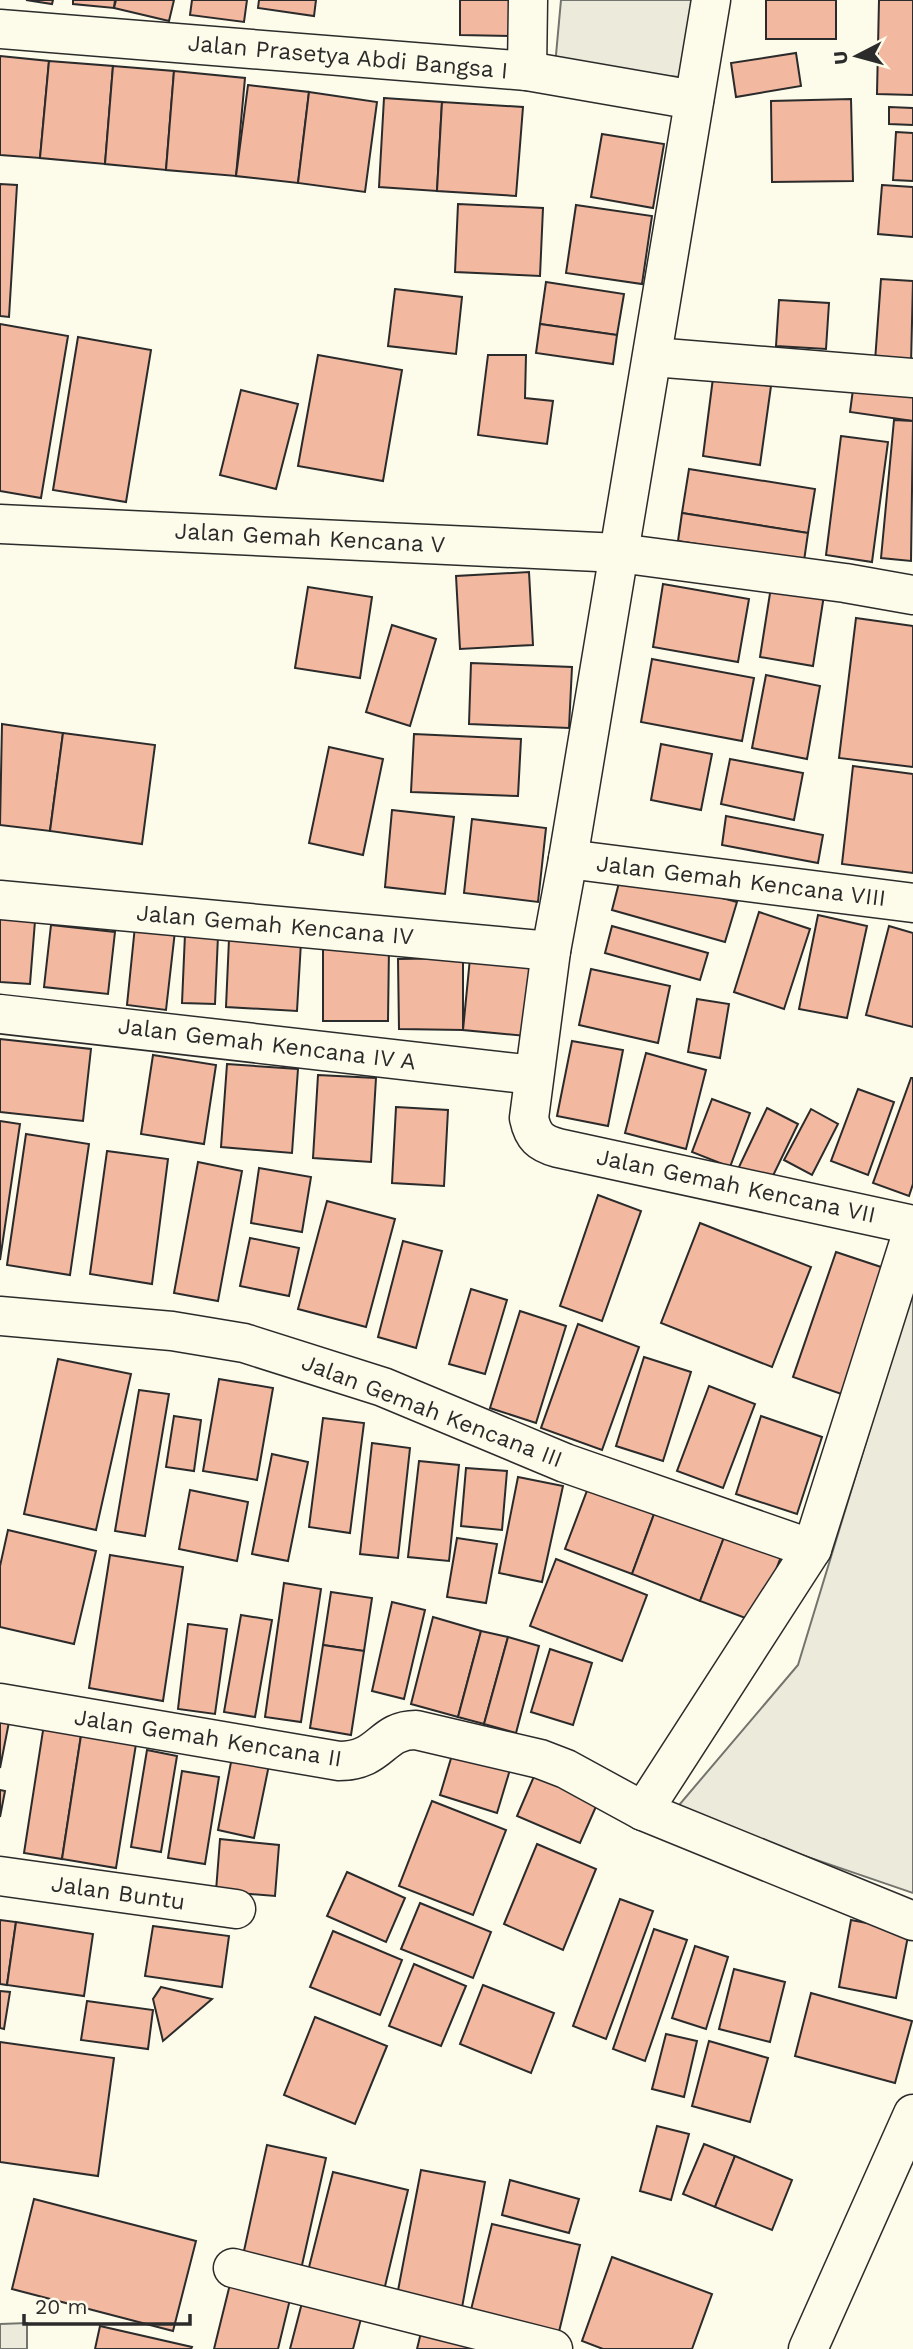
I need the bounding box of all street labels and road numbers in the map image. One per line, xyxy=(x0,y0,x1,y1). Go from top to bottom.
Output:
street label: Jalan Prasetya Abdi Bangsa I xyxy=(187,30,509,84)
street label: Jalan Gemah Kencana V xyxy=(174,517,446,559)
street label: Jalan Gemah Kencana VIII xyxy=(595,850,887,912)
street label: Jalan Gemah Kencana IV xyxy=(135,899,415,951)
street label: Jalan Gemah Kencana IV A xyxy=(117,1012,417,1076)
street label: Jalan Gemah Kencana VII xyxy=(594,1143,878,1229)
street label: Jalan Gemah Kencana III xyxy=(298,1349,566,1473)
street label: Jalan Gemah Kencana II xyxy=(72,1704,344,1772)
street label: Jalan Buntu xyxy=(49,1870,187,1916)

